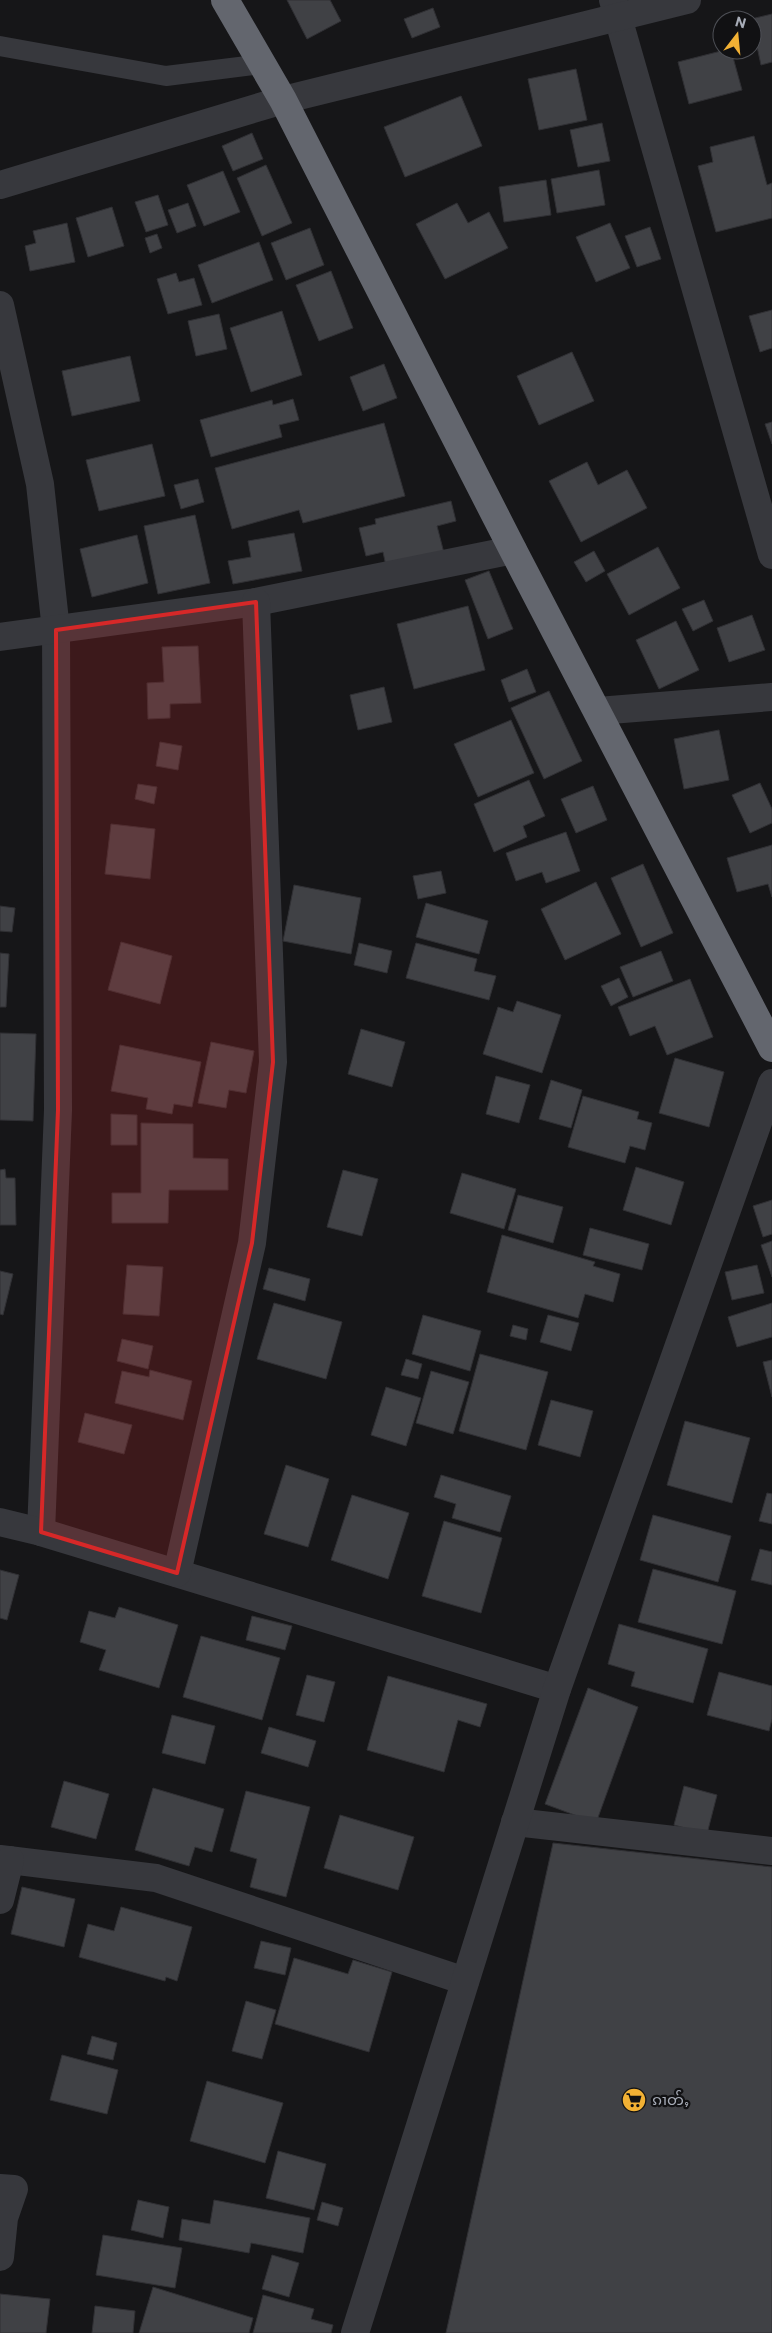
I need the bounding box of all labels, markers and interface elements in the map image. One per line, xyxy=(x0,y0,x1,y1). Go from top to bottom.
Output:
north arrow xyxy=(712,10,762,60)
text: N xyxy=(733,12,748,32)
supermarket icon: ၵၢတ်ႇ xyxy=(621,2087,647,2113)
place label: ၵၢတ်ႇ xyxy=(652,2090,689,2108)

